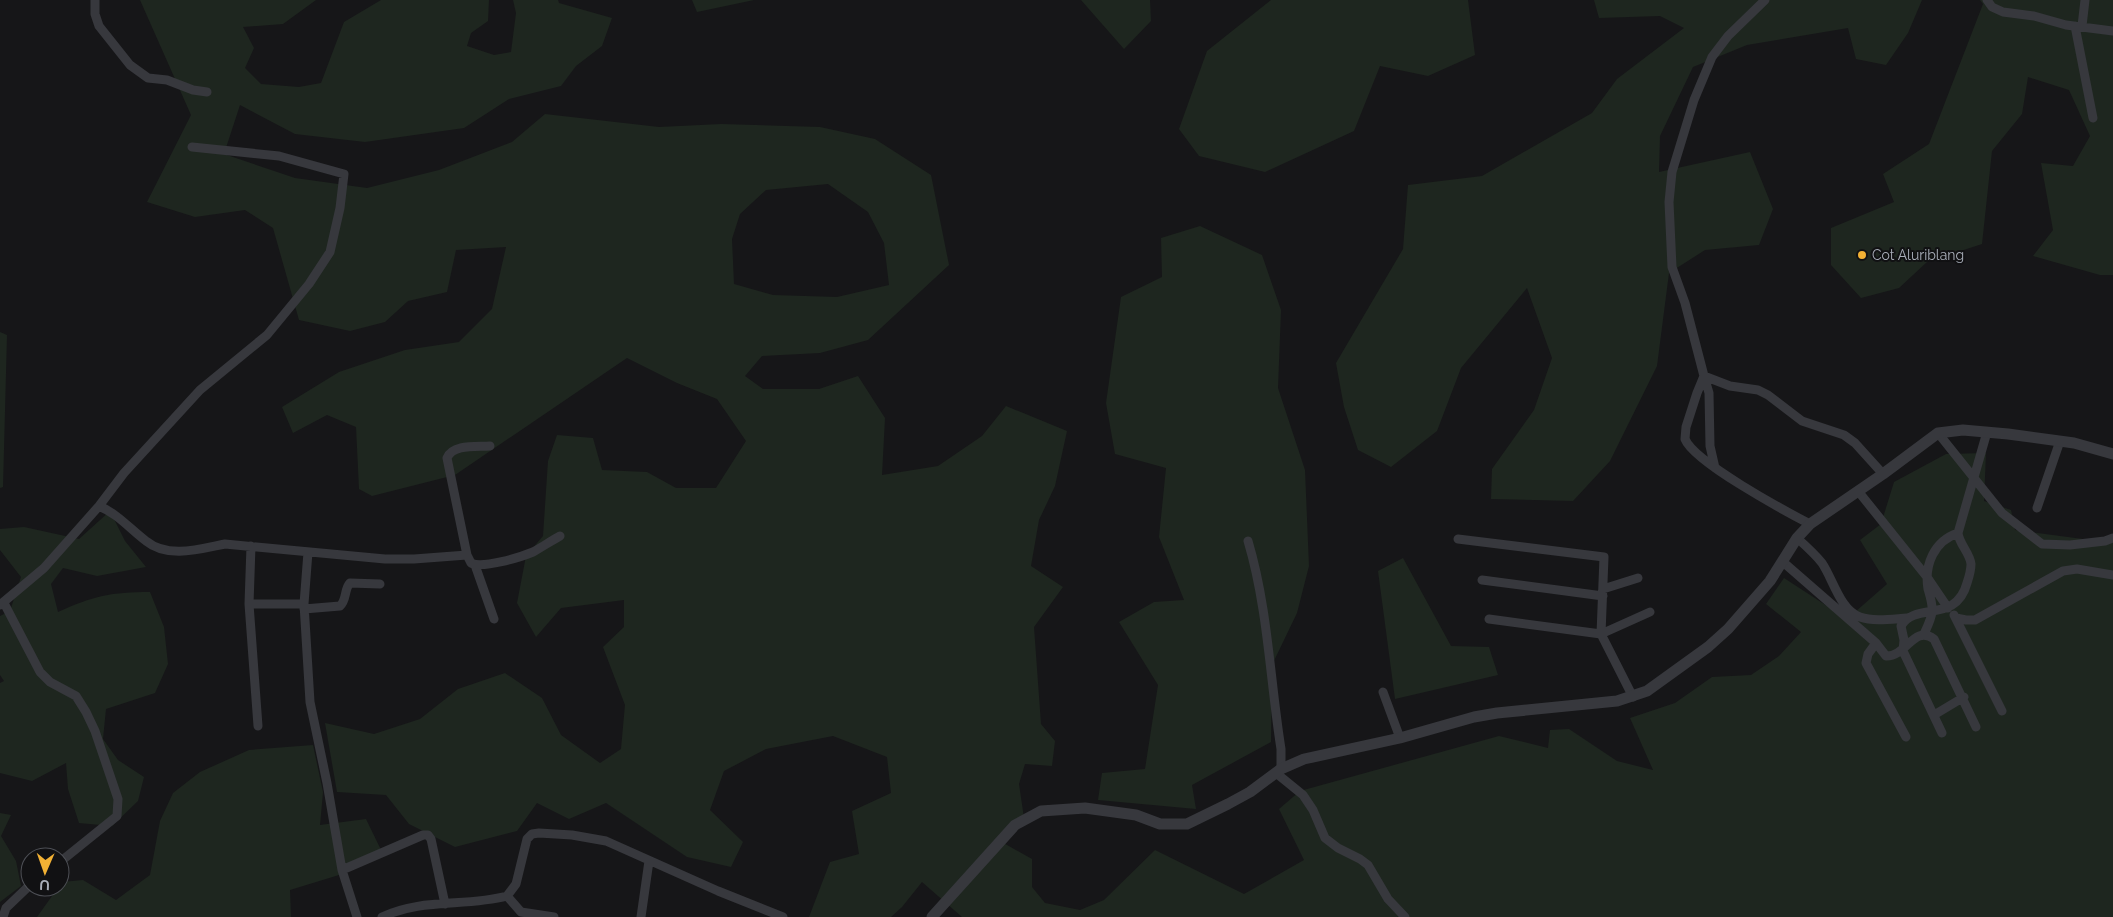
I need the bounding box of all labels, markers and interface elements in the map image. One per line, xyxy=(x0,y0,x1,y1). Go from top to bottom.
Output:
place label: Cot Aluriblang xyxy=(1872,247,1964,263)
marker: Cot Aluriblang xyxy=(1856,249,1868,261)
north arrow xyxy=(20,847,70,897)
text: U xyxy=(39,877,50,893)

